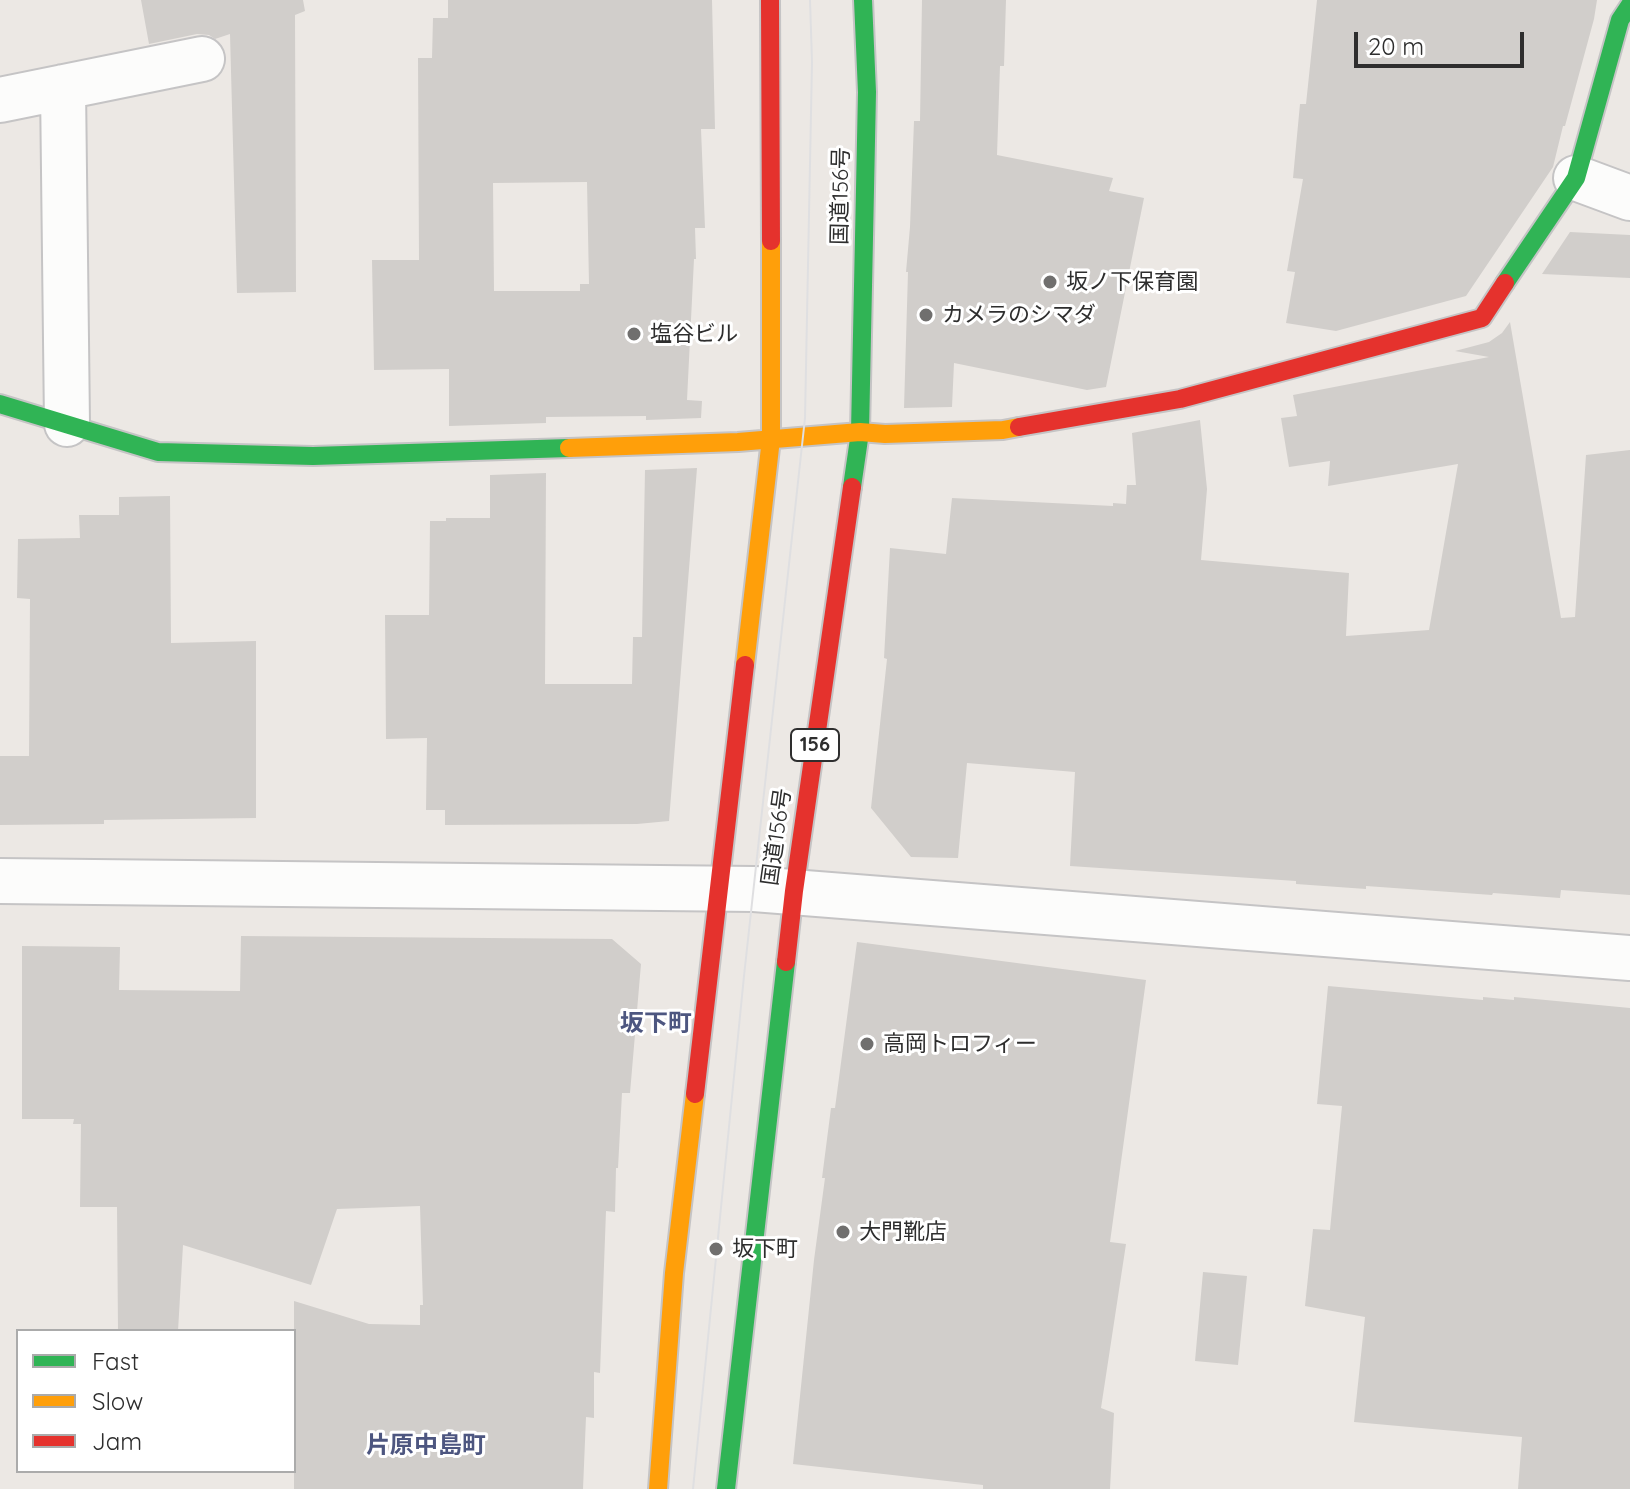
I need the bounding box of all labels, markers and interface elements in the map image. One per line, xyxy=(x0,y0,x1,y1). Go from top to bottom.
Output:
scale bar xyxy=(1358,16,1528,66)
text: 20 m xyxy=(1368,31,1424,61)
street label: 国道156号 xyxy=(827,147,855,245)
place label: 坂ノ下保育園 xyxy=(1066,269,1198,295)
marker: 坂ノ下保育園 xyxy=(1041,273,1059,291)
place label: カメラのシマダ xyxy=(942,302,1096,328)
marker: カメラのシマダ xyxy=(917,306,935,324)
place label: 塩谷ビル xyxy=(650,321,738,347)
marker: 塩谷ビル xyxy=(625,325,643,343)
road number: 156 xyxy=(791,729,839,761)
street label: 国道156号 xyxy=(757,787,797,887)
district label: 坂下町 xyxy=(620,1010,692,1038)
place label: 高岡トロフィー xyxy=(883,1031,1037,1057)
marker: 高岡トロフィー xyxy=(858,1035,876,1053)
place label: 大門靴店 xyxy=(859,1219,947,1245)
marker: 大門靴店 xyxy=(834,1223,852,1241)
place label: 坂下町 xyxy=(732,1236,798,1262)
marker: 坂下町 xyxy=(707,1240,725,1258)
legend xyxy=(16,1329,296,1473)
text: Fast xyxy=(92,1346,139,1376)
text: Slow xyxy=(92,1386,143,1416)
text: Jam xyxy=(92,1426,142,1456)
district label: 片原中島町 xyxy=(366,1432,486,1460)

